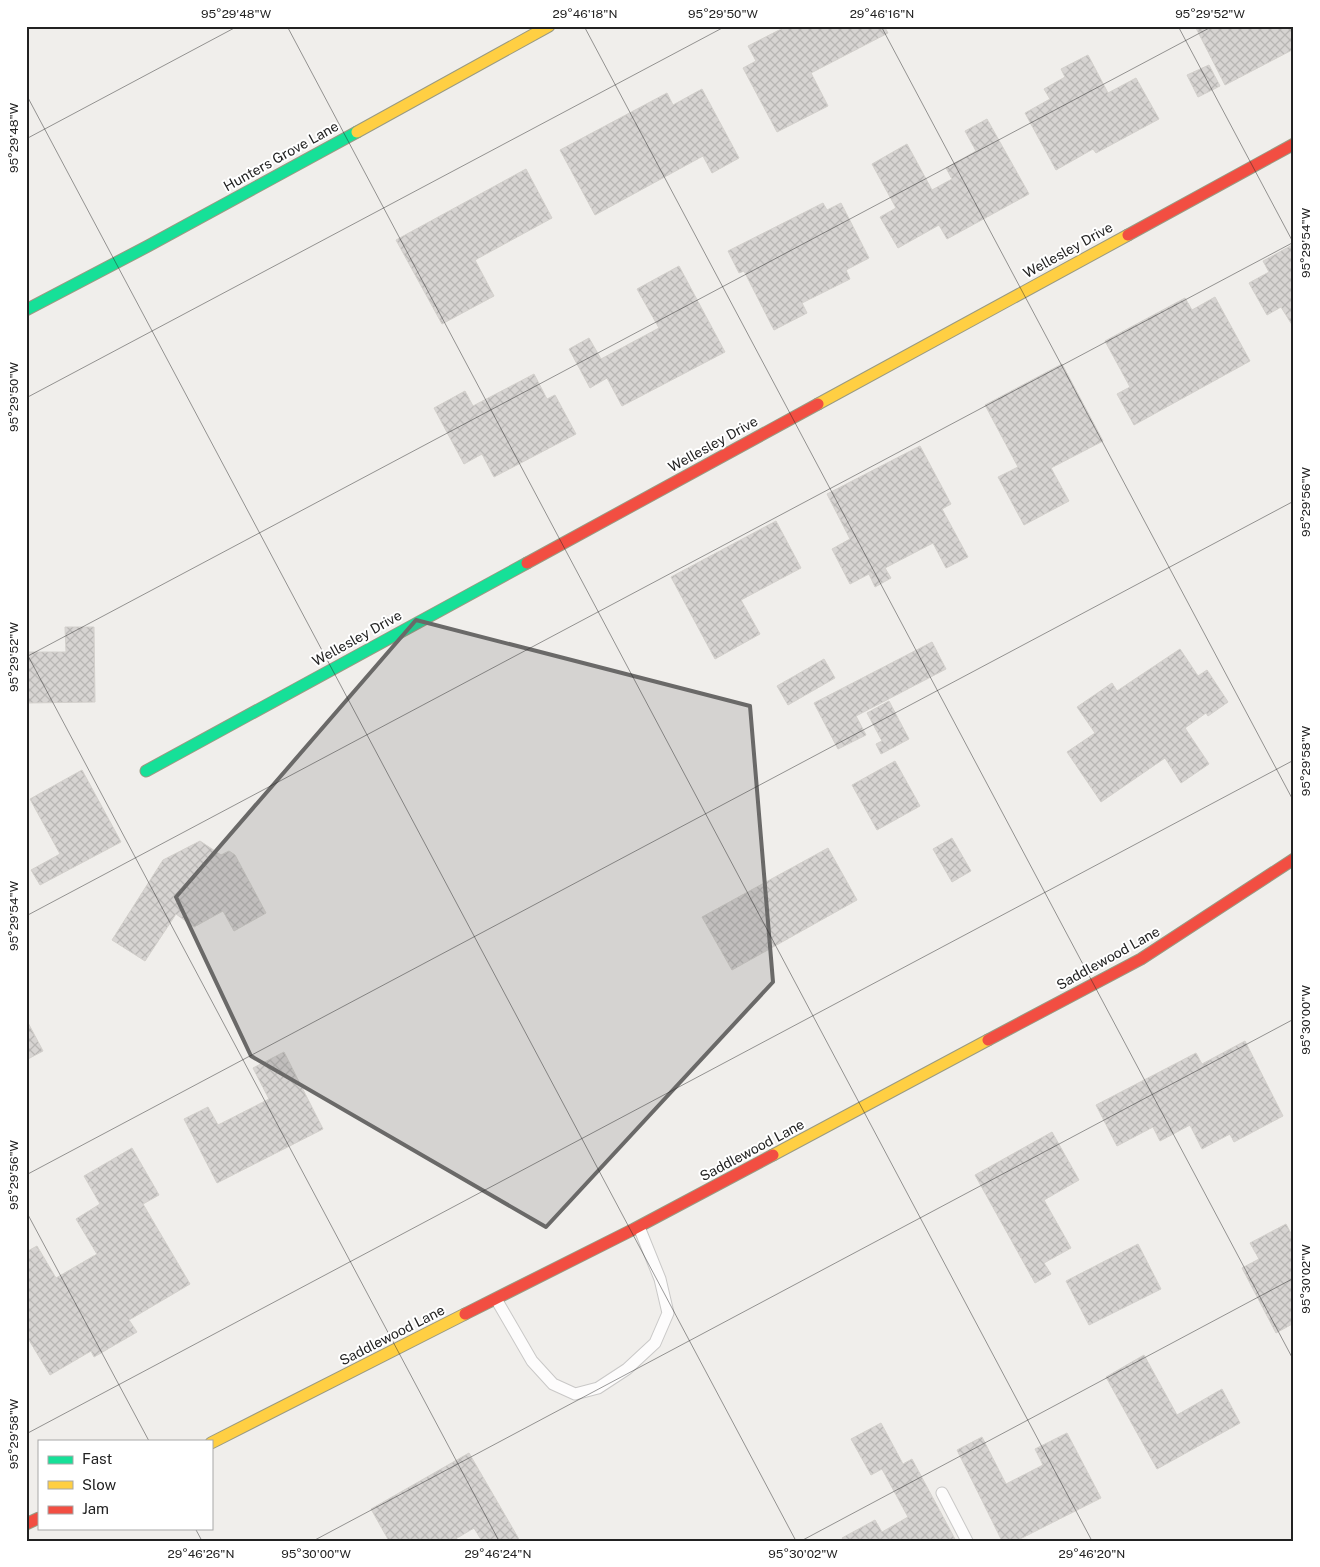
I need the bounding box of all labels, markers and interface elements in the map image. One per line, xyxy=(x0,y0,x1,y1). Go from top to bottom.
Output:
text: 95°29'48"W xyxy=(201,7,272,21)
text: 29°46'18"N xyxy=(553,7,618,21)
text: 95°29'50"W xyxy=(688,7,759,21)
text: 29°46'16"N xyxy=(850,7,914,21)
text: 95°29'52"W xyxy=(1175,7,1245,21)
text: 95°29'48"W xyxy=(7,102,21,173)
street label: Hunters Grove Lane xyxy=(221,118,341,194)
text: 95°29'54"W xyxy=(1299,207,1313,278)
street label: Wellesley Drive xyxy=(1021,219,1115,281)
text: 95°29'50"W xyxy=(7,361,21,432)
street label: Wellesley Drive xyxy=(666,413,760,475)
text: 95°29'56"W xyxy=(1299,466,1313,537)
street label: Wellesley Drive xyxy=(310,607,404,669)
text: 95°29'52"W xyxy=(7,622,21,692)
text: 95°29'58"W xyxy=(1299,725,1313,796)
text: 95°29'54"W xyxy=(7,880,21,951)
street label: Saddlewood Lane xyxy=(1054,923,1162,993)
text: 95°30'00"W xyxy=(1299,985,1313,1055)
street label: Saddlewood Lane xyxy=(697,1116,807,1184)
text: 95°29'56"W xyxy=(7,1139,21,1210)
text: 95°30'02"W xyxy=(1299,1244,1313,1314)
street label: Saddlewood Lane xyxy=(337,1302,447,1368)
text: 95°29'58"W xyxy=(7,1398,21,1469)
legend xyxy=(38,1440,212,1530)
text: Fast xyxy=(82,1450,112,1467)
text: Slow xyxy=(82,1476,117,1493)
text: Jam xyxy=(82,1500,109,1517)
text: 29°46'26"N xyxy=(168,1547,234,1561)
text: 95°30'00"W xyxy=(281,1547,351,1561)
text: 29°46'24"N xyxy=(464,1547,532,1561)
text: 95°30'02"W xyxy=(768,1547,838,1561)
text: 29°46'20"N xyxy=(1059,1547,1125,1561)

